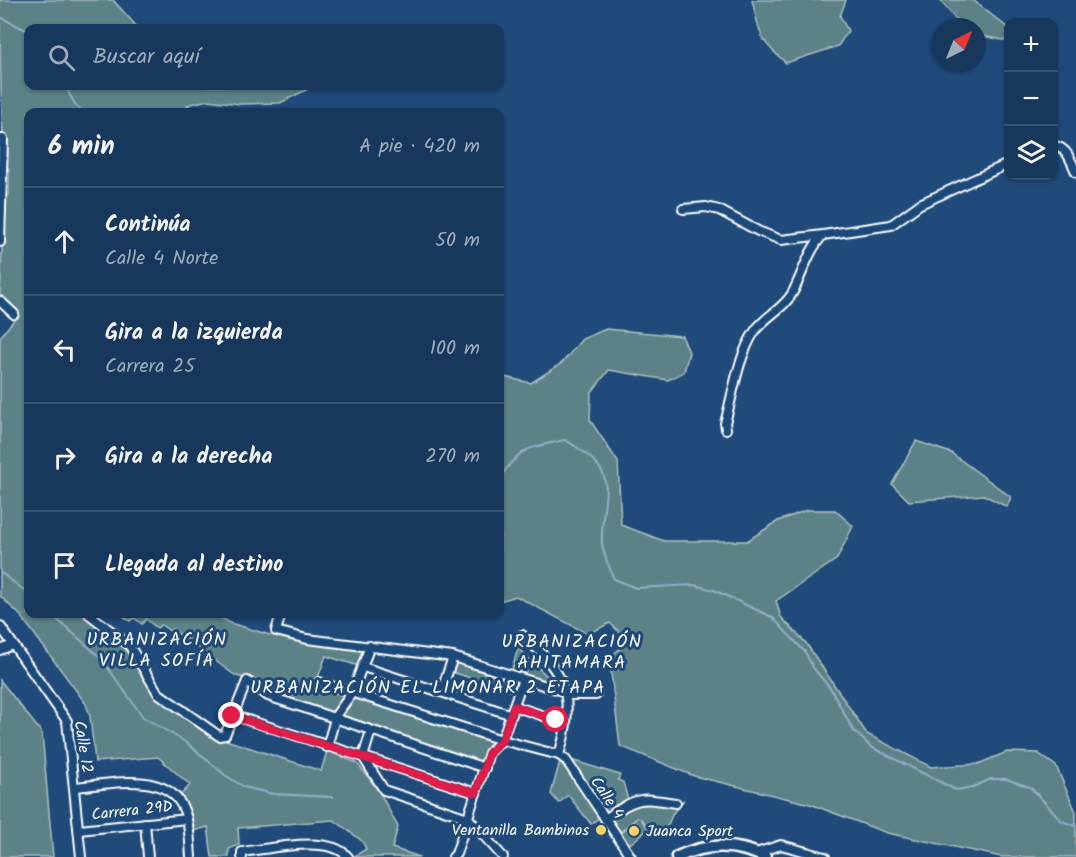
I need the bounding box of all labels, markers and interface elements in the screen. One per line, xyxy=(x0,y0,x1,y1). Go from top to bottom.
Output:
north arrow xyxy=(932,18,986,72)
map controls xyxy=(1004,18,1058,180)
button: + xyxy=(1004,18,1058,72)
search box xyxy=(24,24,504,90)
text: Buscar aquí xyxy=(93,40,200,75)
icon: search xyxy=(45,41,78,74)
button: − xyxy=(1004,72,1058,126)
text: 6 min xyxy=(48,126,115,168)
button: layers xyxy=(1004,126,1058,180)
text: A pie · 420 m xyxy=(359,131,480,163)
text: Continúa xyxy=(105,208,190,243)
icon: ahead xyxy=(48,225,81,258)
text: 50 m xyxy=(435,225,480,257)
text: Calle 4 Norte xyxy=(105,243,218,275)
text: Gira a la izquierda xyxy=(105,316,283,351)
icon: left xyxy=(48,333,81,366)
text: 100 m xyxy=(430,333,480,365)
text: Carrera 25 xyxy=(105,351,195,383)
text: Gira a la derecha xyxy=(105,440,272,475)
icon: right xyxy=(48,441,81,474)
text: 270 m xyxy=(425,441,480,473)
text: Llegada al destino xyxy=(105,548,283,583)
icon: arrive xyxy=(48,549,81,582)
district label: URBANIZACIÓN VILLA SOFÍA xyxy=(86,626,228,676)
district label: URBANIZACIÓN AHITAMARA xyxy=(501,628,643,678)
district label: URBANIZACIÓN EL LIMONAR 2 ETAPA xyxy=(250,674,606,703)
route end xyxy=(218,702,244,728)
route start xyxy=(542,706,568,732)
street label: Calle 12 xyxy=(67,719,99,775)
street label: Calle 4 xyxy=(583,771,631,825)
street label: Carrera 29D xyxy=(90,794,174,828)
place label: Ventanilla Bambinos xyxy=(452,818,589,843)
place label: Juanca Sport xyxy=(646,819,734,844)
marker: Ventanilla Bambinos xyxy=(594,823,608,837)
marker: Juanca Sport xyxy=(627,824,641,838)

